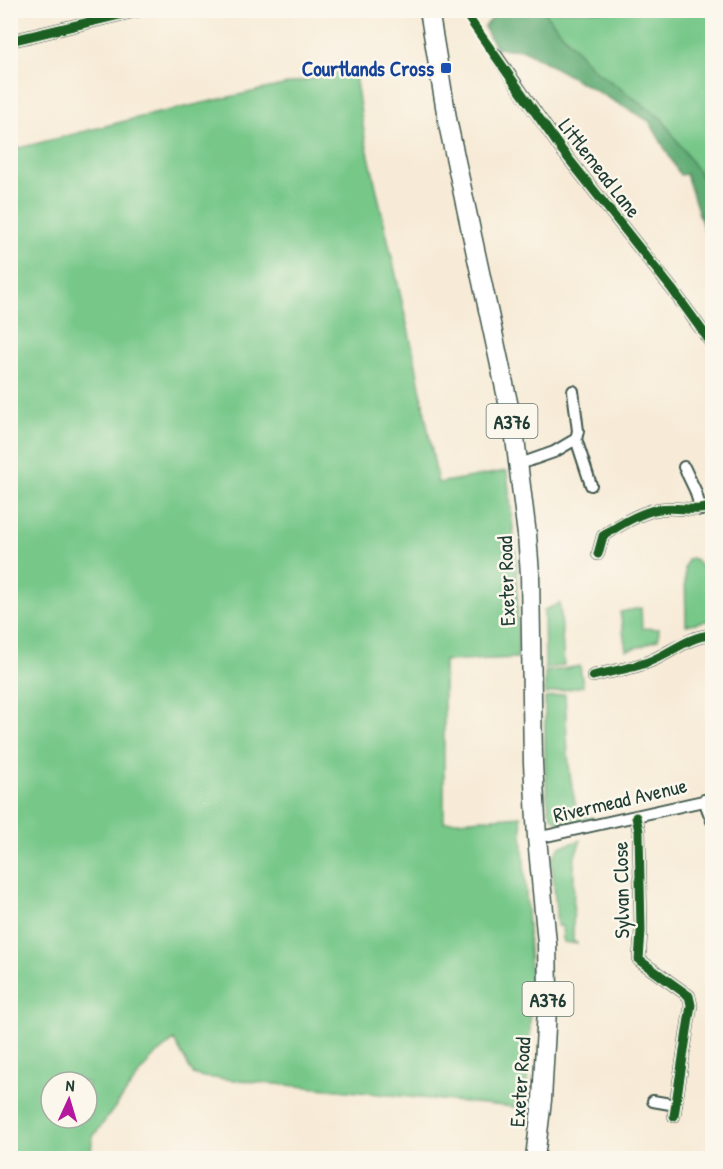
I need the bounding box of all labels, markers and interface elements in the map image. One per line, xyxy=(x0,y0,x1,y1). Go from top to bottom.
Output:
place label: Courtlands Cross xyxy=(302,54,434,83)
marker: Courtlands Cross xyxy=(439,61,453,75)
street label: Littlemead Lane xyxy=(552,112,648,224)
road number: A376 xyxy=(486,404,538,438)
street label: Exeter Road xyxy=(490,536,522,626)
street label: Rivermead Avenue xyxy=(550,771,690,829)
street label: Sylvan Close xyxy=(606,841,636,939)
road number: A376 xyxy=(522,982,574,1016)
street label: Exeter Road xyxy=(502,1036,538,1128)
north arrow xyxy=(39,1070,99,1130)
text: N xyxy=(65,1074,76,1096)

